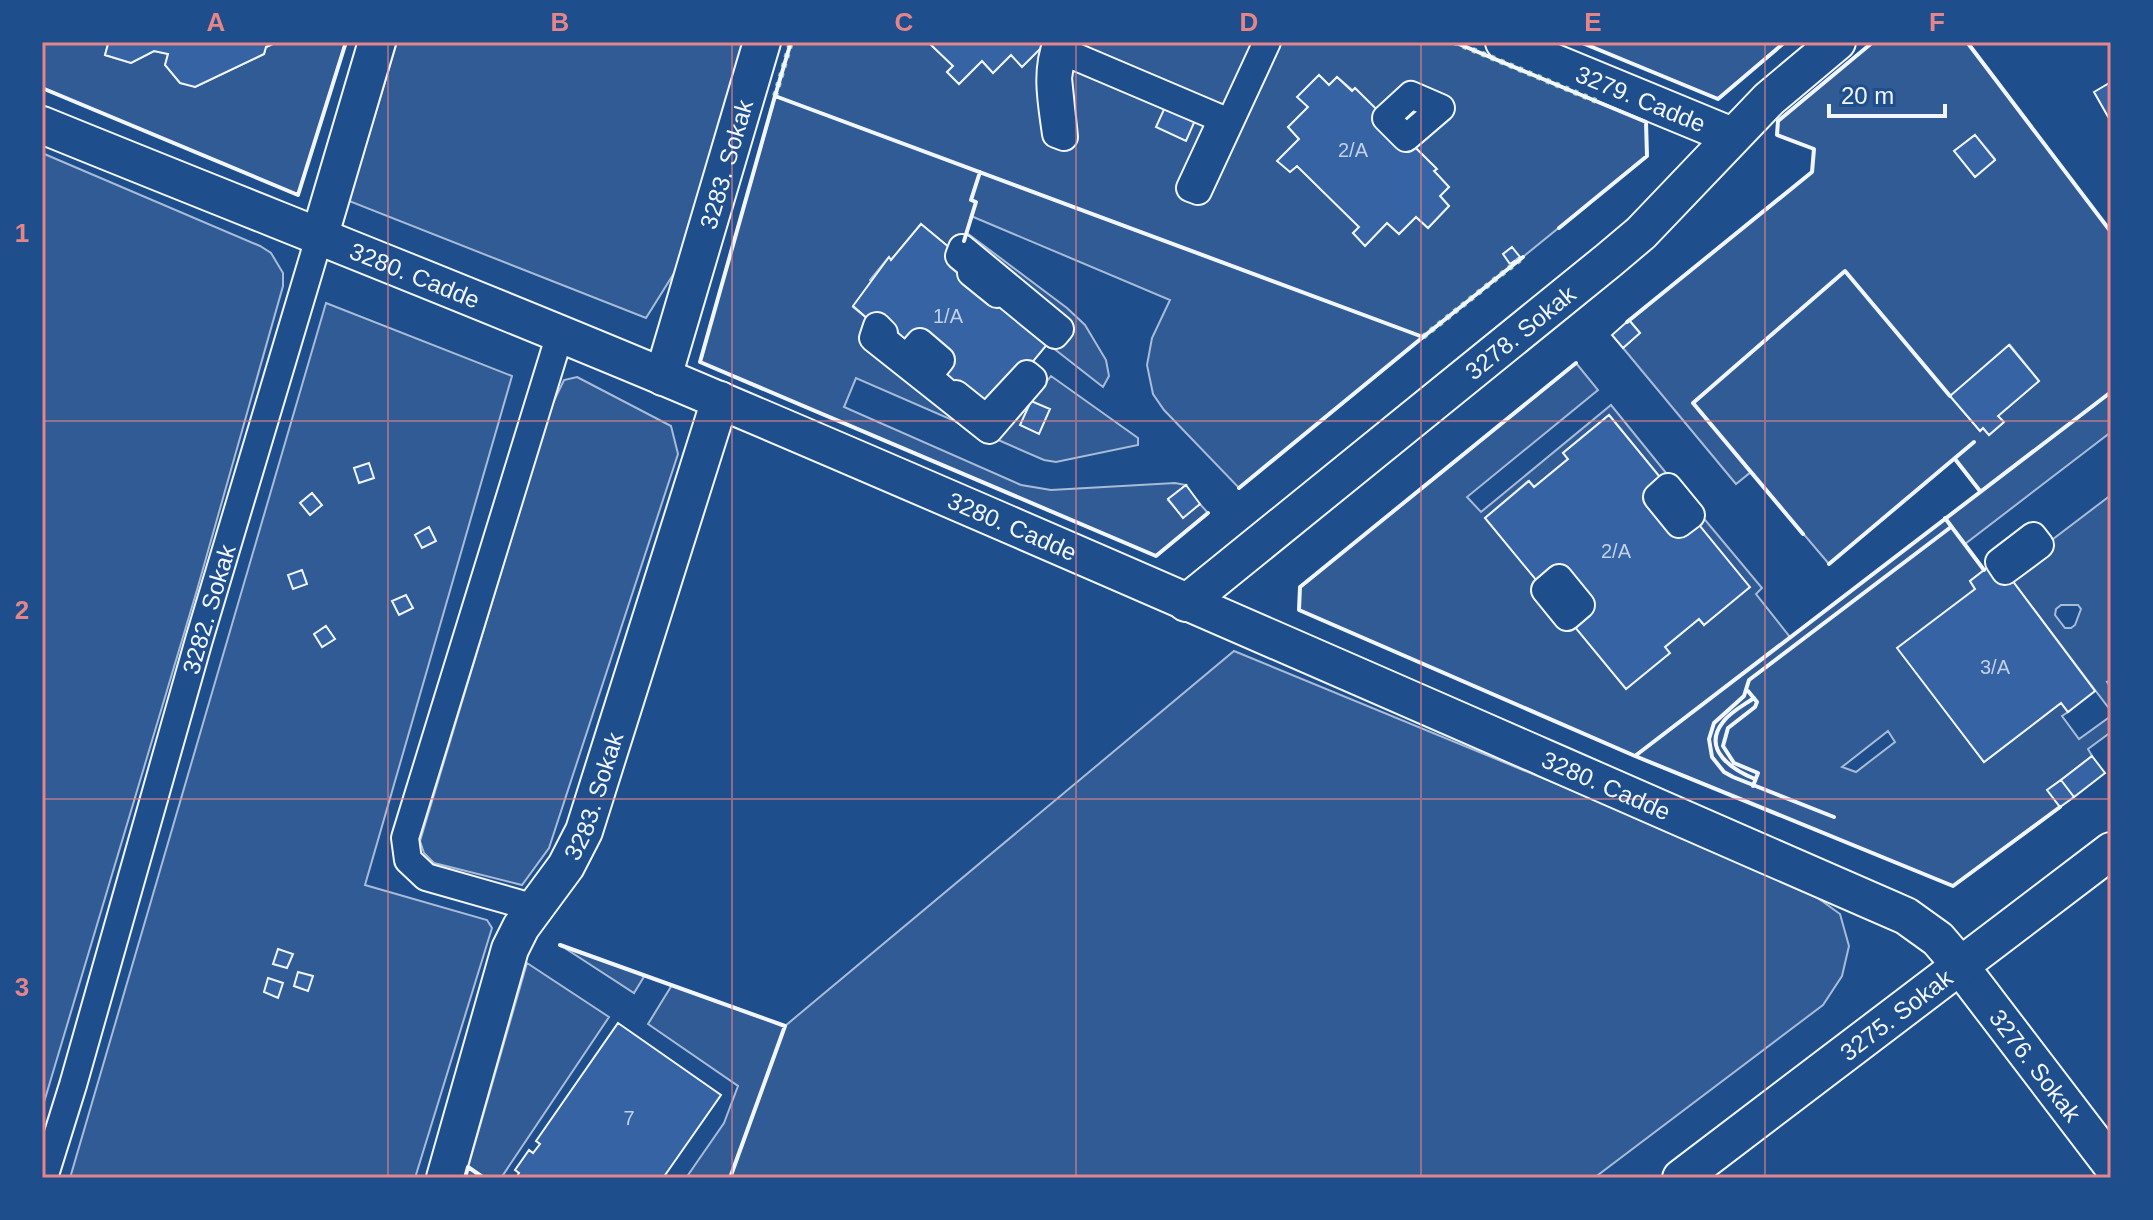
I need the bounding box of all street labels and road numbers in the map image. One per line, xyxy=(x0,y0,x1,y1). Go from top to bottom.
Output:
street label: 3279. Cadde xyxy=(1572,60,1710,137)
street label: 3283. Sokak xyxy=(694,95,758,232)
street label: 3280. Cadde xyxy=(346,237,484,313)
street label: 3278. Sokak xyxy=(1460,279,1581,385)
street label: 3280. Cadde xyxy=(944,486,1081,566)
street label: 3282. Sokak xyxy=(177,540,240,677)
street label: 3283. Sokak xyxy=(558,728,628,864)
street label: 3280. Cadde xyxy=(1538,745,1675,825)
street label: 3275. Sokak xyxy=(1835,963,1958,1066)
street label: 3276. Sokak xyxy=(1984,1004,2087,1127)

